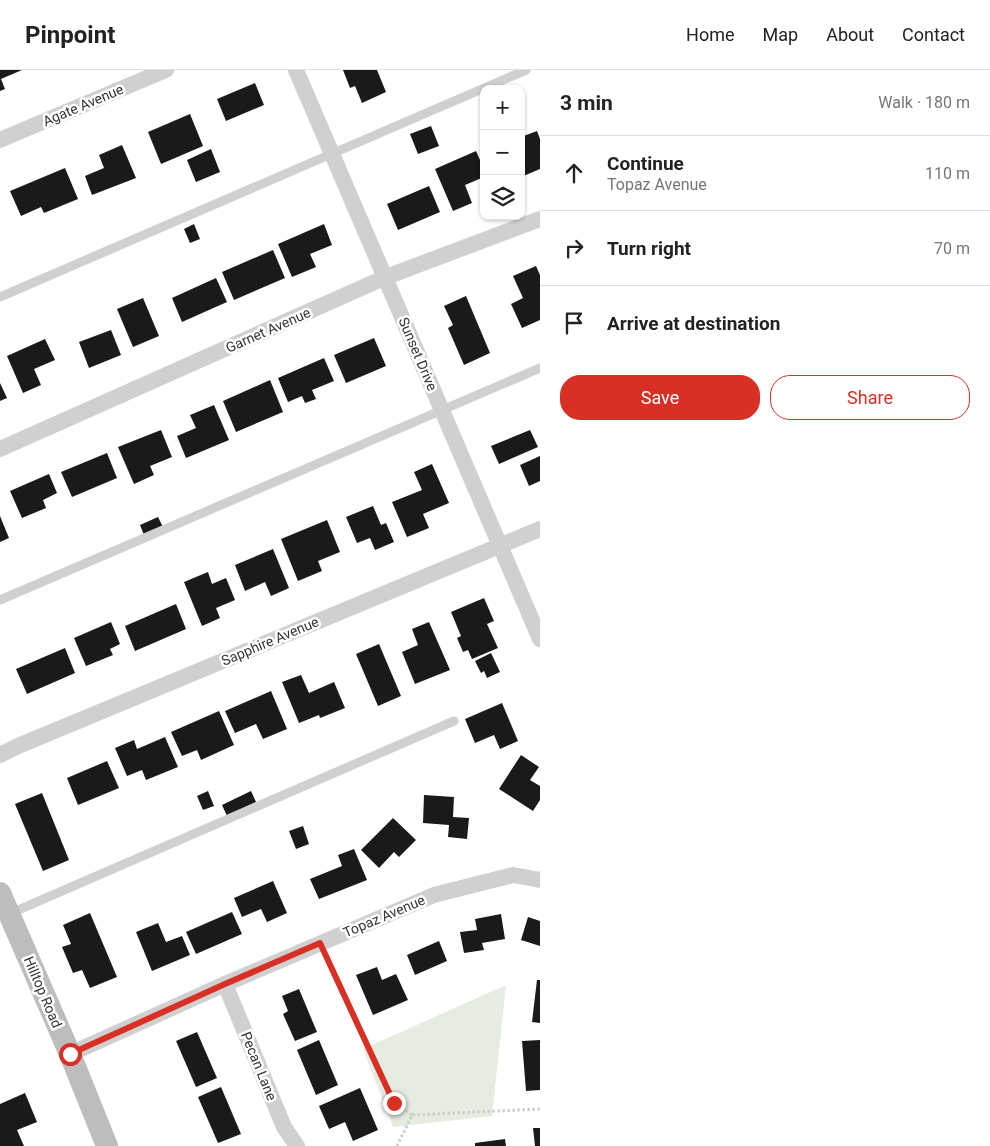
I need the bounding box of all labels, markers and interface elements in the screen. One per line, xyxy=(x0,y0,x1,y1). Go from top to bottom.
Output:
text: Pinpoint xyxy=(25,21,115,49)
text: Home xyxy=(686,24,735,45)
text: Map xyxy=(763,24,798,45)
text: About xyxy=(826,24,874,45)
text: Contact xyxy=(902,24,965,45)
street label: Agate Avenue xyxy=(40,81,126,129)
map controls xyxy=(480,85,525,220)
button: + xyxy=(480,85,525,130)
text: 3 min xyxy=(560,91,613,115)
text: Walk · 180 m xyxy=(878,93,970,112)
button: − xyxy=(480,130,525,175)
text: Continue xyxy=(607,152,684,175)
icon: ahead xyxy=(560,159,588,187)
text: 110 m xyxy=(925,164,970,183)
button: layers xyxy=(480,175,525,220)
text: Topaz Avenue xyxy=(607,175,707,194)
icon: right xyxy=(560,234,588,262)
text: Turn right xyxy=(607,237,691,260)
text: 70 m xyxy=(934,239,970,258)
street label: Garnet Avenue xyxy=(223,304,313,356)
icon: arrive xyxy=(560,309,588,337)
text: Arrive at destination xyxy=(607,312,780,335)
street label: Sunset Drive xyxy=(395,315,441,393)
button: Save xyxy=(560,375,760,420)
button: Share xyxy=(770,375,970,420)
street label: Sapphire Avenue xyxy=(219,613,321,669)
street label: Topaz Avenue xyxy=(341,892,427,940)
street label: Hilltop Road xyxy=(21,954,65,1030)
street label: Pecan Lane xyxy=(238,1029,280,1103)
route start xyxy=(59,1043,82,1066)
route end xyxy=(383,1092,406,1115)

